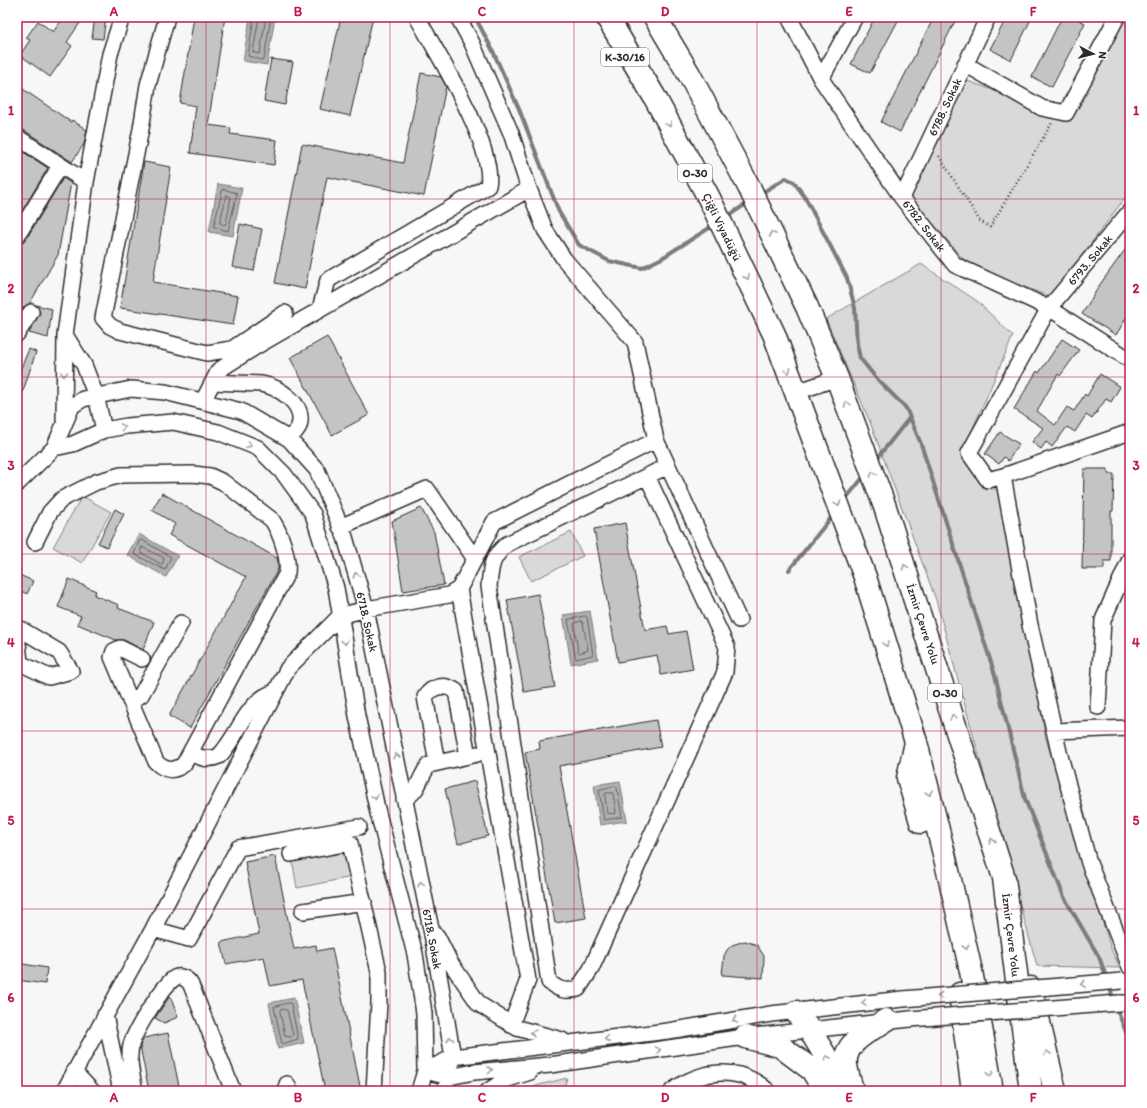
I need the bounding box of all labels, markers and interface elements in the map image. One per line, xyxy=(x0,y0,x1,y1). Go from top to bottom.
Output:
text: A xyxy=(109,4,119,19)
text: B xyxy=(294,4,303,19)
text: C xyxy=(478,4,487,19)
text: D xyxy=(661,4,670,19)
text: E xyxy=(845,4,853,19)
text: F xyxy=(1030,4,1037,19)
north arrow xyxy=(1073,34,1113,74)
road number: K-30/16 xyxy=(601,48,649,66)
text: N xyxy=(1096,51,1109,60)
street label: 6788. Sokak xyxy=(926,76,964,138)
text: 1 xyxy=(8,103,14,118)
text: 1 xyxy=(1133,103,1139,118)
one-way arrow xyxy=(664,119,672,127)
road number: O-30 xyxy=(678,164,712,182)
street label: Çiğli Viyadüğü xyxy=(699,191,745,264)
street label: 6782. Sokak xyxy=(899,197,949,255)
one-way arrow xyxy=(769,231,777,238)
street label: 6793. Sokak xyxy=(1065,232,1115,288)
one-way arrow xyxy=(742,273,750,280)
text: 2 xyxy=(8,281,15,296)
text: 2 xyxy=(1133,281,1140,296)
one-way arrow xyxy=(784,367,792,374)
one-way arrow xyxy=(60,371,68,377)
one-way arrow xyxy=(843,400,851,407)
one-way arrow xyxy=(120,423,126,432)
one-way arrow xyxy=(246,440,253,448)
text: 3 xyxy=(7,458,15,473)
text: 3 xyxy=(1132,458,1140,473)
one-way arrow xyxy=(869,470,877,477)
one-way arrow xyxy=(833,500,842,507)
one-way arrow xyxy=(901,563,909,570)
one-way arrow xyxy=(352,572,361,579)
street label: İzmir Çevre Yolu xyxy=(903,582,943,667)
street label: 6718. Sokak xyxy=(353,591,381,653)
text: 4 xyxy=(7,635,15,650)
text: 4 xyxy=(1132,635,1140,650)
one-way arrow xyxy=(340,639,349,645)
one-way arrow xyxy=(881,641,890,648)
road number: O-30 xyxy=(928,684,962,702)
one-way arrow xyxy=(949,714,958,721)
one-way arrow xyxy=(392,753,400,760)
one-way arrow xyxy=(924,790,932,796)
one-way arrow xyxy=(370,794,378,801)
text: 5 xyxy=(8,813,15,828)
text: 5 xyxy=(1133,813,1140,828)
one-way arrow xyxy=(988,838,997,845)
one-way arrow xyxy=(418,881,426,887)
street label: İzmir Çevre Yolu xyxy=(999,892,1023,978)
street label: 6718. Sokak xyxy=(419,908,445,970)
one-way arrow xyxy=(961,944,969,950)
one-way arrow xyxy=(1080,980,1086,989)
text: 6 xyxy=(8,990,15,1005)
text: 6 xyxy=(1133,990,1140,1005)
one-way arrow xyxy=(937,991,943,1000)
one-way arrow xyxy=(861,999,867,1008)
one-way arrow xyxy=(732,1015,738,1024)
one-way arrow xyxy=(530,1029,537,1037)
one-way arrow xyxy=(604,1034,610,1043)
one-way arrow xyxy=(446,1036,455,1042)
one-way arrow xyxy=(655,1046,661,1055)
one-way arrow xyxy=(1043,1050,1052,1057)
one-way arrow xyxy=(824,1055,831,1062)
one-way arrow xyxy=(487,1066,493,1075)
one-way arrow xyxy=(985,1071,993,1078)
text: A xyxy=(109,1090,119,1105)
text: B xyxy=(294,1090,303,1105)
text: C xyxy=(478,1090,487,1105)
text: D xyxy=(661,1090,670,1105)
text: E xyxy=(845,1090,853,1105)
text: F xyxy=(1030,1090,1037,1105)

